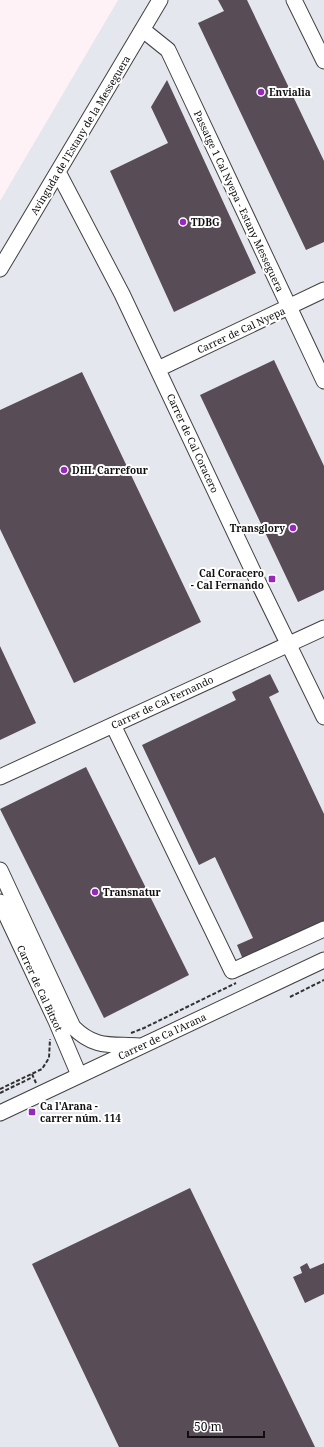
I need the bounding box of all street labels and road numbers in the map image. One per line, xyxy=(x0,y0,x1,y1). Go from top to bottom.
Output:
street label: Avinguda de l'Estany de la Messeguera xyxy=(27,52,133,217)
street label: Passatge 1 Cal Nyepa - Estany Messeguera xyxy=(191,108,287,294)
street label: Carrer de Cal Nyepa xyxy=(195,303,288,357)
street label: Carrer de Cal Coracero xyxy=(164,391,222,495)
street label: Carrer de Cal Fernando xyxy=(109,672,216,732)
street label: Carrer de Cal Bitxot xyxy=(14,943,66,1034)
street label: Carrer de Ca l'Arana xyxy=(115,1009,209,1063)

